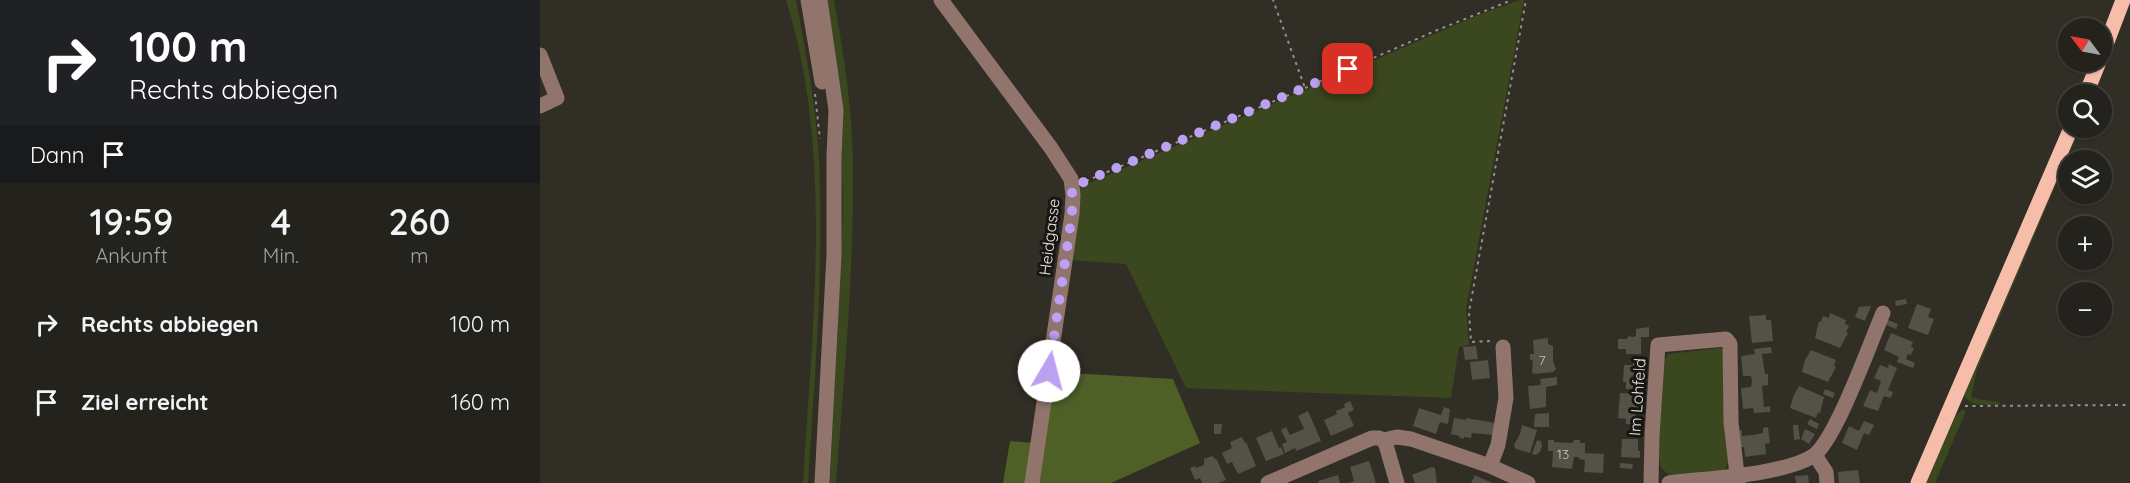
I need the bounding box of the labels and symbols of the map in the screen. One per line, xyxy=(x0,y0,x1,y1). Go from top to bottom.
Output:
north arrow xyxy=(2058,18,2112,72)
pin xyxy=(1322,43,1373,94)
street label: Heidgasse xyxy=(1034,197,1064,277)
position arrow xyxy=(1017,339,1081,403)
house number: 7 xyxy=(1538,351,1546,369)
street label: Im Lohfeld xyxy=(1624,358,1650,436)
house number: 13 xyxy=(1557,445,1569,463)

